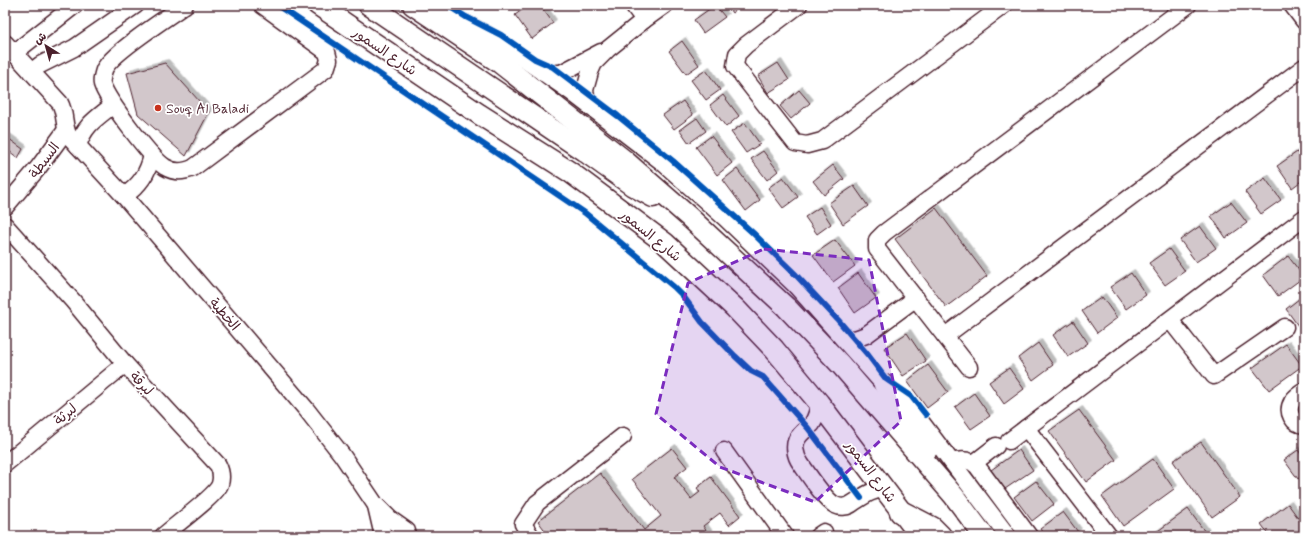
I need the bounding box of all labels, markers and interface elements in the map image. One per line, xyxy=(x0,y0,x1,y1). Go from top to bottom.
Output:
street label: شارع السمور xyxy=(348,23,420,80)
north arrow xyxy=(26,26,66,66)
text: ش xyxy=(32,30,50,48)
place label: Souq Al Baladi xyxy=(166,100,249,118)
marker: Souq Al Baladi xyxy=(153,103,163,113)
street label: السبطة xyxy=(25,139,64,182)
street label: شارع السمور xyxy=(615,205,685,266)
street label: الخطية xyxy=(205,295,243,335)
street label: لبرقة xyxy=(126,368,157,400)
street label: لبرثة xyxy=(50,400,81,430)
street label: شارع السمور xyxy=(840,436,900,506)

